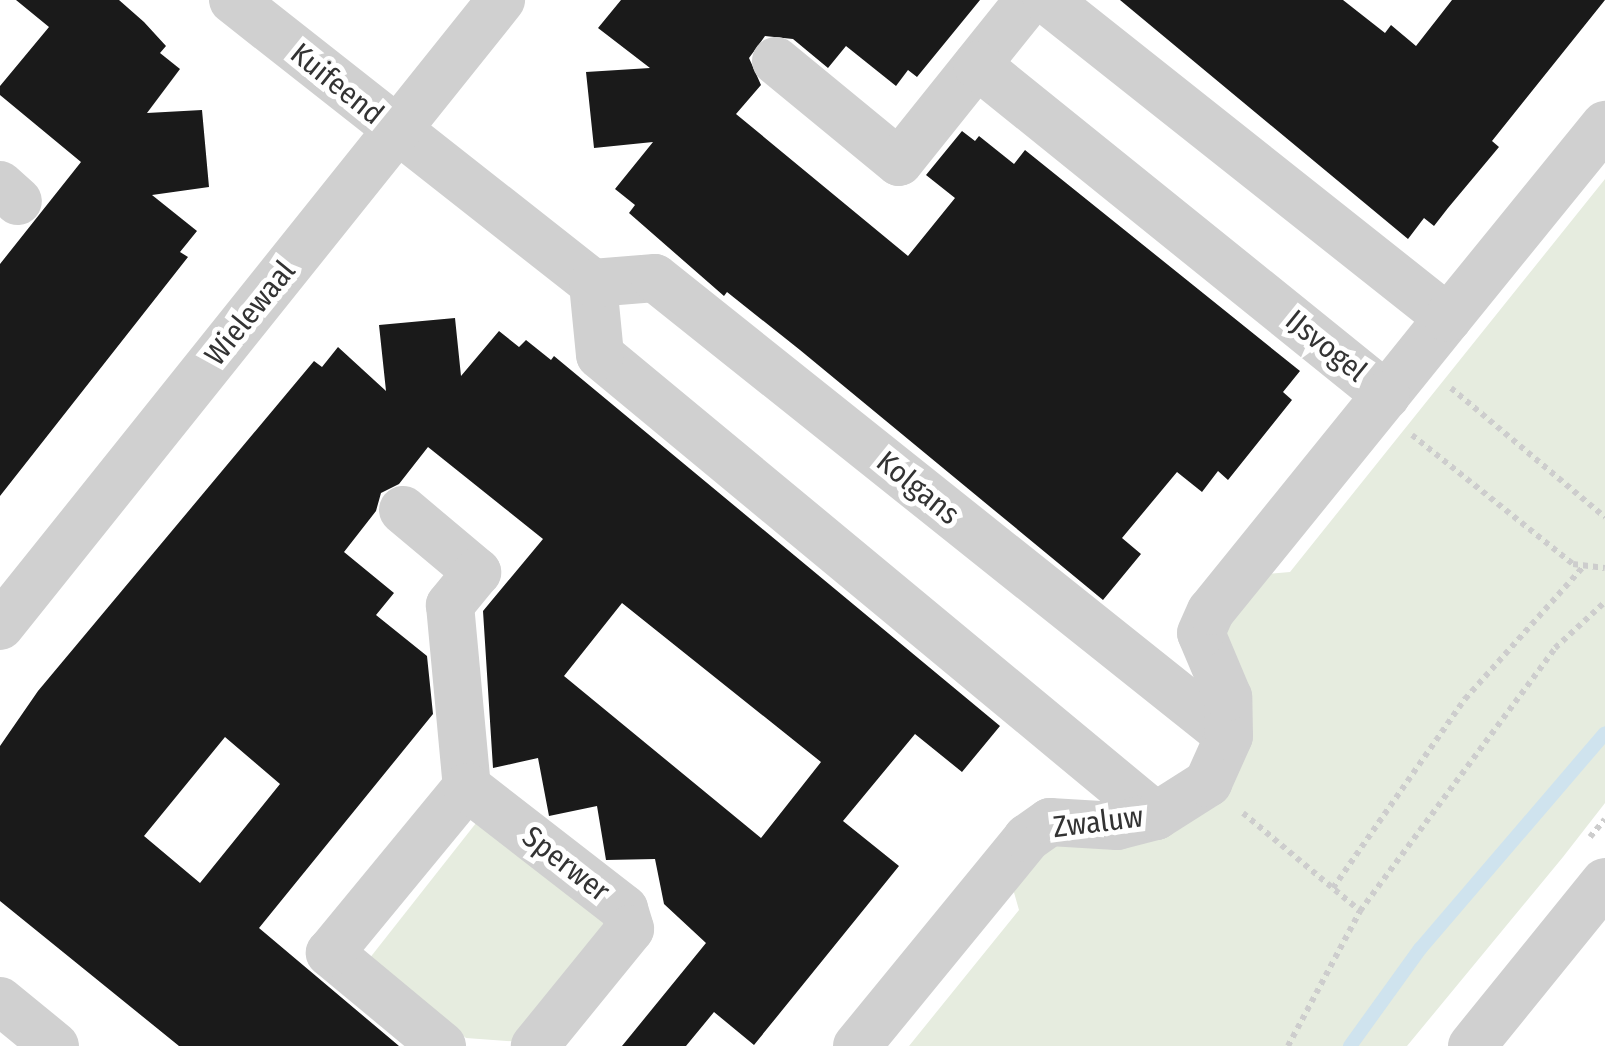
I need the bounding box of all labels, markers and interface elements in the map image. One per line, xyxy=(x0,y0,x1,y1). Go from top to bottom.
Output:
street label: Kuifeend xyxy=(283,36,391,132)
street label: Wielewaal xyxy=(197,254,303,372)
street label: IJsvogel xyxy=(1278,302,1374,390)
street label: Kolgans xyxy=(869,444,967,532)
street label: Zwaluw xyxy=(1051,799,1145,845)
street label: Sperwer xyxy=(515,819,617,909)

